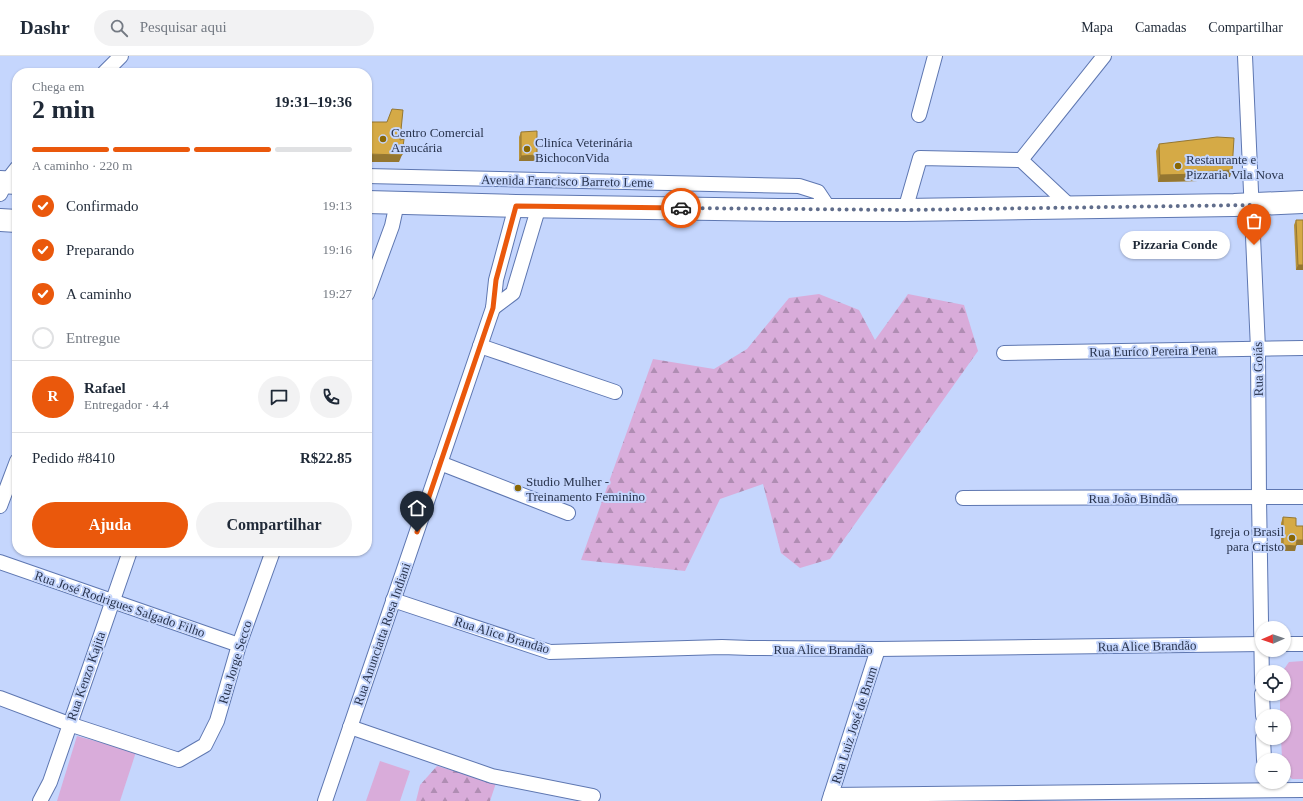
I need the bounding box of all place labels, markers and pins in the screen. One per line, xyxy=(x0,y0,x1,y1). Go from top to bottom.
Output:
place label: Centro Comercial Araucária xyxy=(391,125,484,155)
marker: Centro Comercial Araucária xyxy=(378,134,388,144)
place label: Cliníca Veterinária BichoconVida xyxy=(535,135,633,165)
marker: Cliníca Veterinária BichoconVida xyxy=(522,144,532,154)
place label: Restaurante e Pizzaria Vila Nova xyxy=(1186,152,1284,182)
marker: Restaurante e Pizzaria Vila Nova xyxy=(1173,161,1183,171)
pin xyxy=(1237,204,1271,245)
callout: Pizzaria Conde xyxy=(1120,231,1230,259)
place label: Studio Mulher - Treinamento Feminino xyxy=(526,474,645,504)
marker: Studio Mulher - Treinamento Feminino xyxy=(513,483,523,493)
pin xyxy=(400,491,434,532)
place label: Igreja o Brasil para Cristo xyxy=(1210,524,1284,554)
marker: Igreja o Brasil para Cristo xyxy=(1287,533,1297,543)

